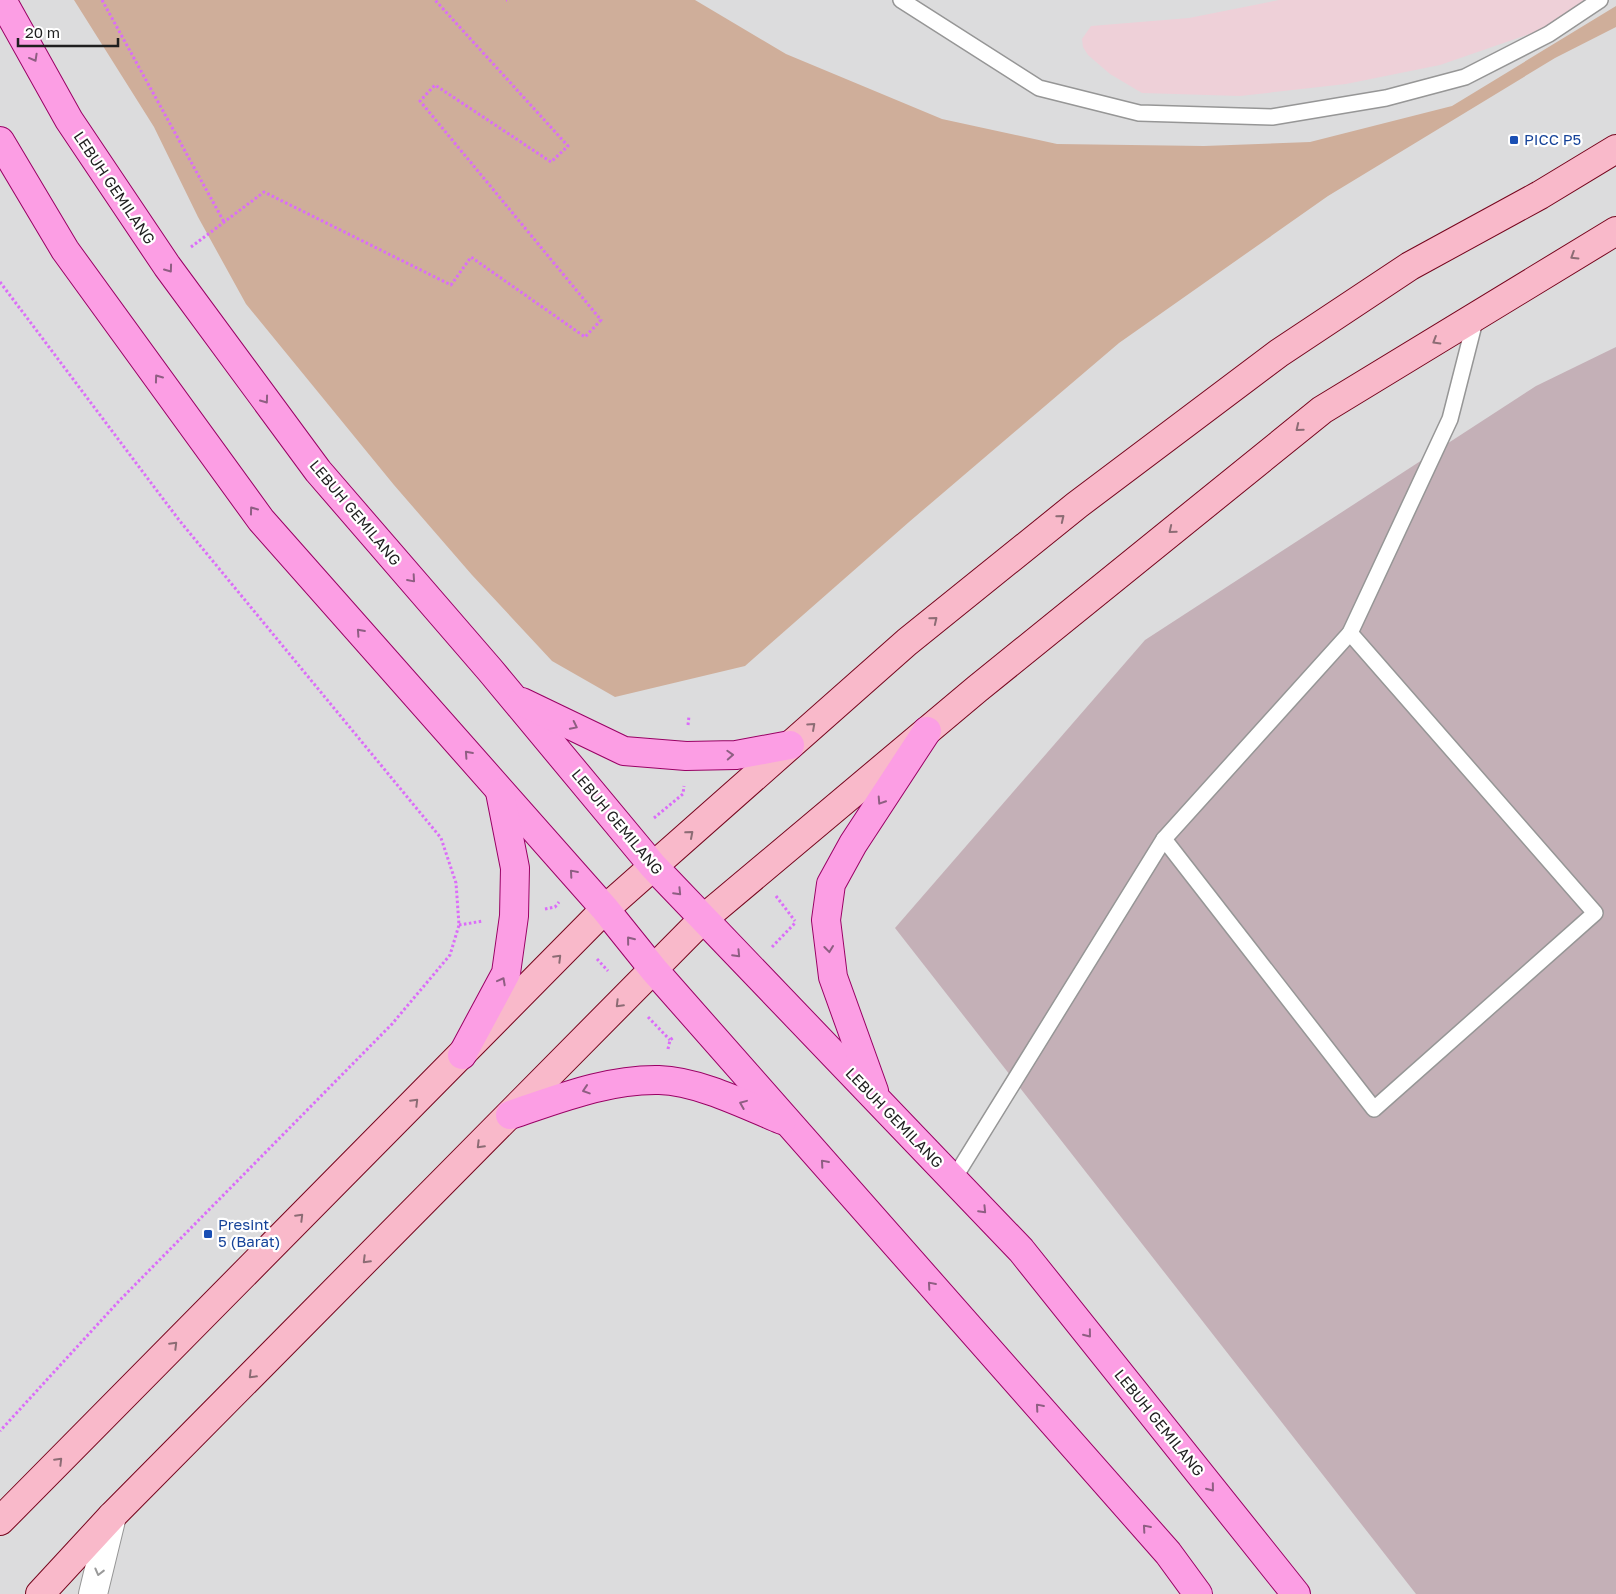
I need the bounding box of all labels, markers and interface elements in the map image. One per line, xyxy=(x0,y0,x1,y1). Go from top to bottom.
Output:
scale bar xyxy=(18,15,118,47)
text: 20 m xyxy=(25,23,60,41)
one-way arrow xyxy=(28,53,38,62)
street label: LEBUH GEMILANG xyxy=(70,128,159,247)
place label: PICC P5 xyxy=(1524,130,1581,148)
marker: PICC P5 xyxy=(1508,134,1520,146)
one-way arrow xyxy=(1570,249,1579,259)
one-way arrow xyxy=(163,263,172,273)
one-way arrow xyxy=(1432,335,1441,345)
one-way arrow xyxy=(155,374,164,384)
one-way arrow xyxy=(259,394,268,404)
one-way arrow xyxy=(1296,423,1305,431)
street label: LEBUH GEMILANG xyxy=(306,456,405,569)
one-way arrow xyxy=(250,506,259,516)
one-way arrow xyxy=(1055,515,1064,523)
one-way arrow xyxy=(1168,524,1178,533)
one-way arrow xyxy=(406,574,415,583)
one-way arrow xyxy=(928,617,937,625)
one-way arrow xyxy=(357,629,366,638)
one-way arrow xyxy=(568,720,577,730)
one-way arrow xyxy=(806,723,815,732)
one-way arrow xyxy=(464,750,473,759)
one-way arrow xyxy=(727,750,735,761)
street label: LEBUH GEMILANG xyxy=(568,765,667,878)
one-way arrow xyxy=(878,795,887,805)
one-way arrow xyxy=(684,831,693,840)
one-way arrow xyxy=(570,870,579,879)
one-way arrow xyxy=(672,887,681,896)
one-way arrow xyxy=(626,936,635,945)
one-way arrow xyxy=(824,944,834,953)
one-way arrow xyxy=(731,948,740,957)
one-way arrow xyxy=(552,955,561,964)
one-way arrow xyxy=(496,977,506,986)
one-way arrow xyxy=(616,998,625,1007)
street label: LEBUH GEMILANG xyxy=(842,1063,947,1171)
one-way arrow xyxy=(582,1085,590,1095)
one-way arrow xyxy=(409,1099,418,1108)
one-way arrow xyxy=(739,1100,748,1111)
one-way arrow xyxy=(477,1139,486,1148)
one-way arrow xyxy=(821,1159,830,1168)
one-way arrow xyxy=(977,1205,986,1214)
one-way arrow xyxy=(295,1214,304,1223)
place label: Presint 5 (Barat) xyxy=(218,1215,280,1250)
marker: Presint 5 (Barat) xyxy=(202,1228,214,1240)
one-way arrow xyxy=(363,1254,372,1263)
one-way arrow xyxy=(928,1281,937,1290)
one-way arrow xyxy=(1082,1328,1090,1337)
one-way arrow xyxy=(168,1342,177,1351)
street label: LEBUH GEMILANG xyxy=(1111,1365,1208,1479)
one-way arrow xyxy=(248,1370,257,1379)
one-way arrow xyxy=(1036,1403,1045,1412)
one-way arrow xyxy=(54,1458,63,1467)
one-way arrow xyxy=(1206,1482,1214,1491)
one-way arrow xyxy=(1143,1525,1152,1534)
one-way arrow xyxy=(94,1567,105,1576)

